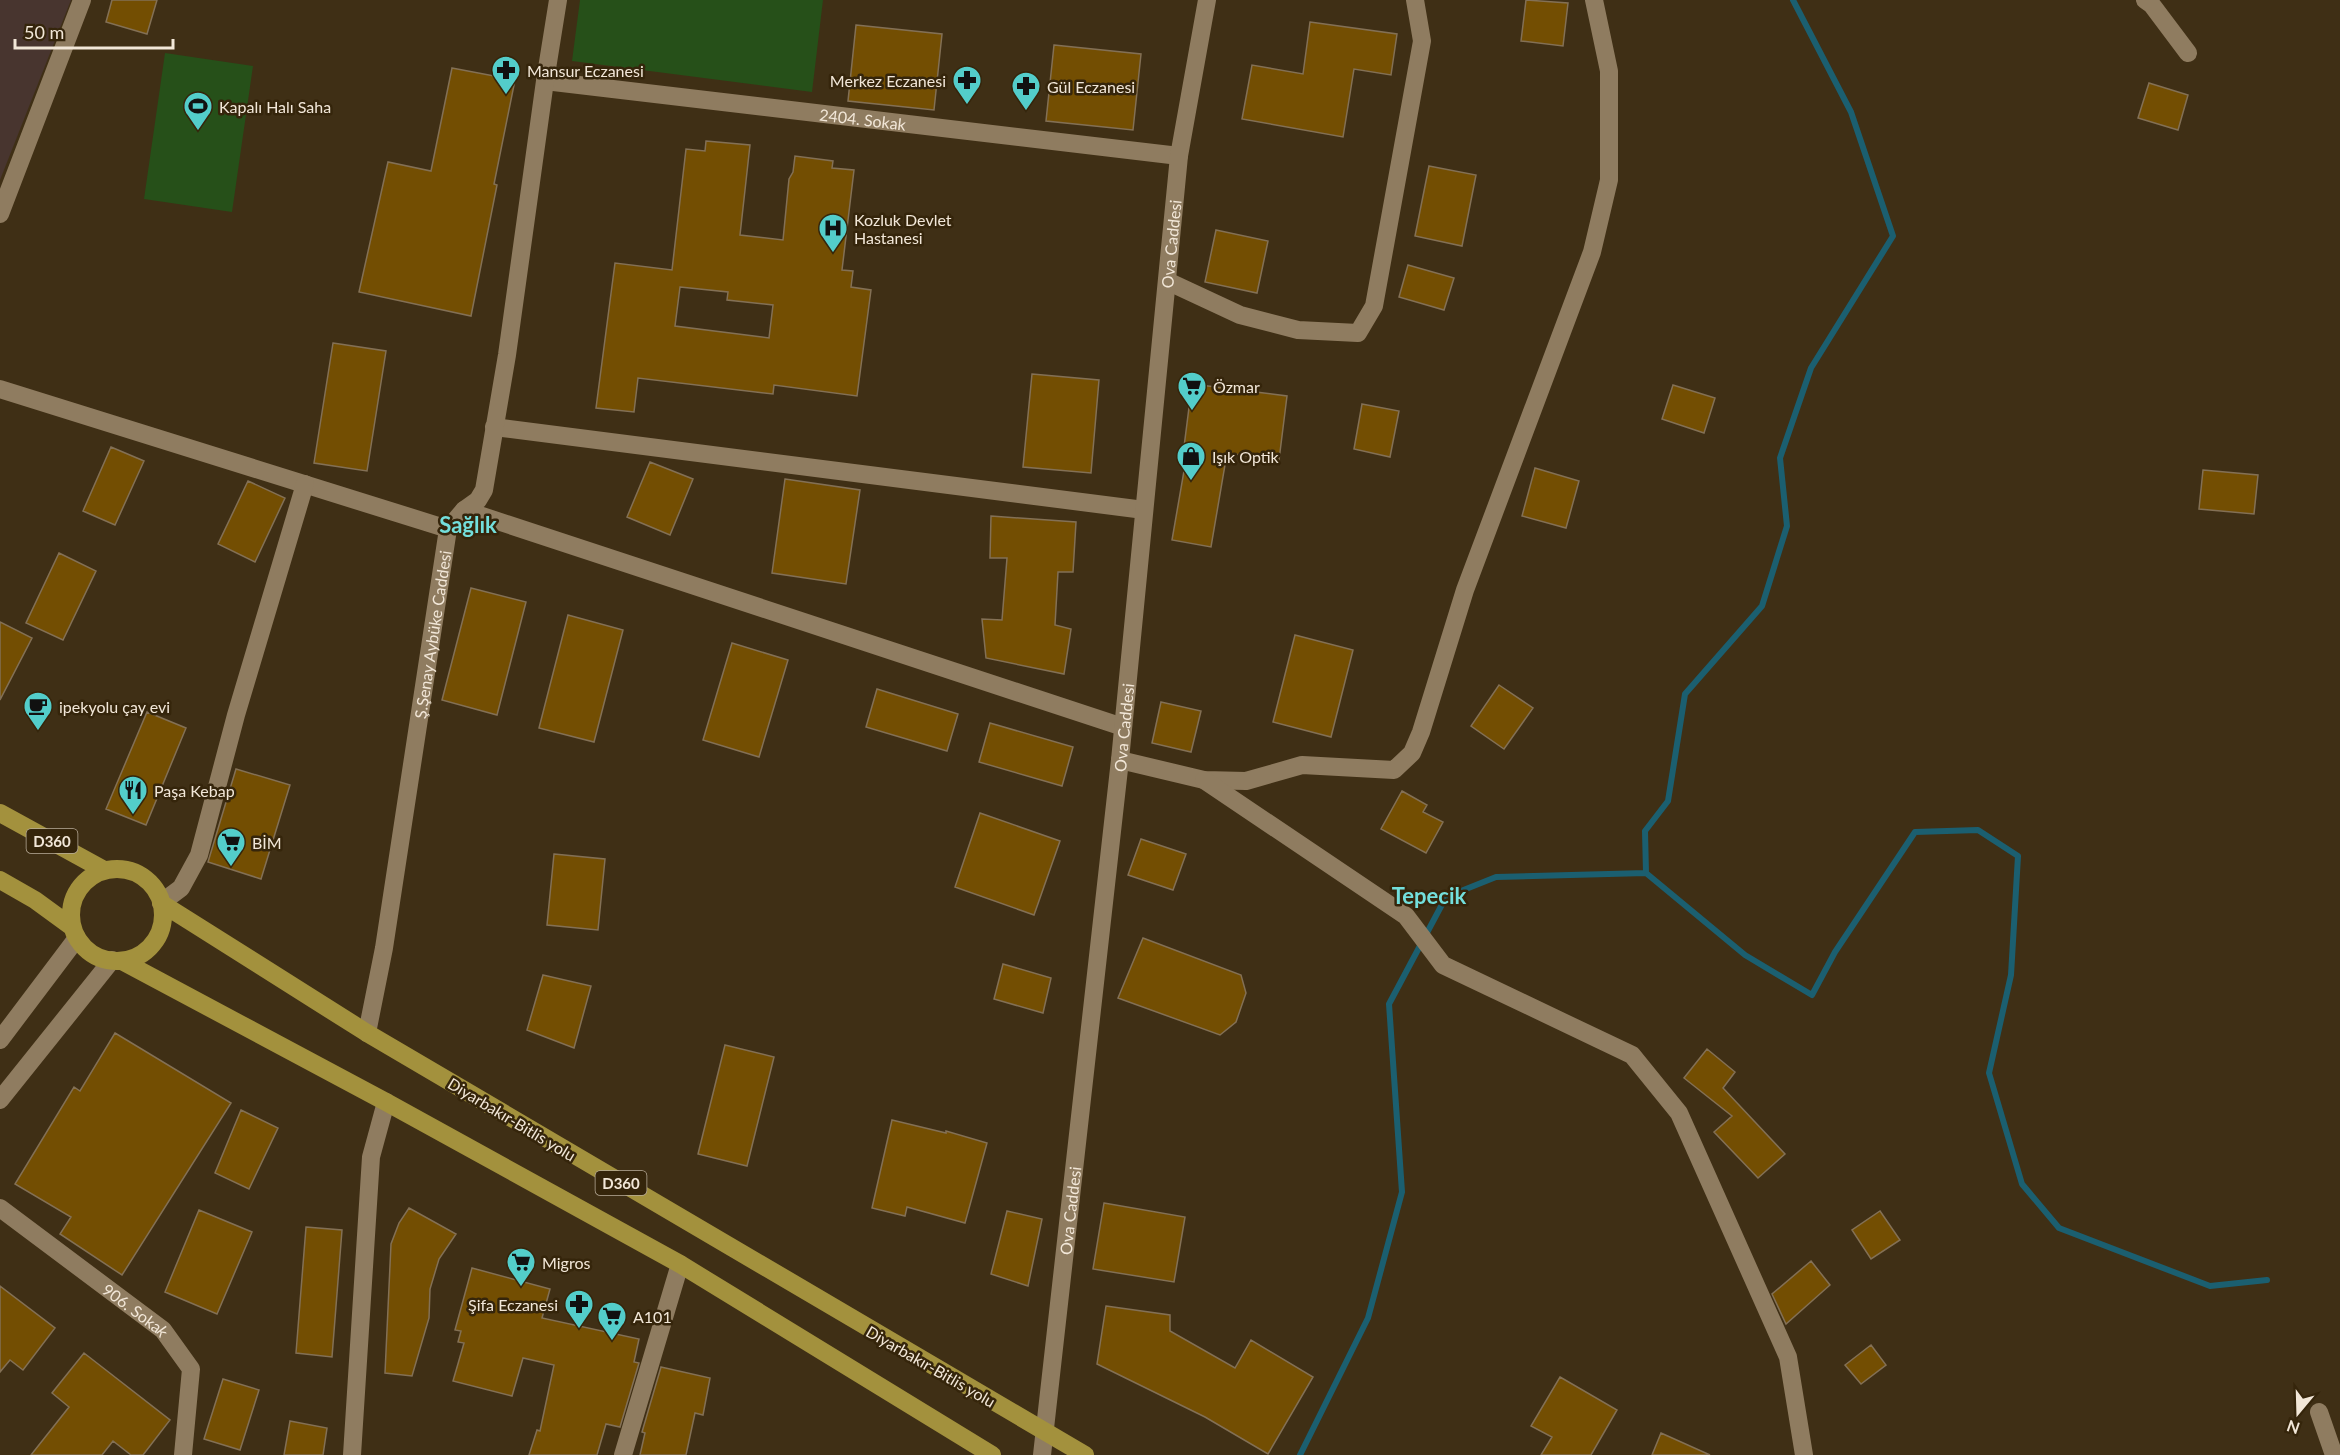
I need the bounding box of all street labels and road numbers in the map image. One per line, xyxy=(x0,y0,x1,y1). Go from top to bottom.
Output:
street label: 2404. Sokak xyxy=(818,104,908,133)
street label: Ova Caddesi xyxy=(1157,199,1184,289)
street label: Ş.Şenay Aybüke Caddesi xyxy=(410,549,454,720)
street label: Ova Caddesi xyxy=(1109,682,1137,773)
road number: D360 xyxy=(26,829,78,853)
street label: Diyarbakır-Bitlis yolu xyxy=(445,1073,579,1165)
street label: Ova Caddesi xyxy=(1055,1165,1084,1256)
road number: D360 xyxy=(596,1171,646,1195)
street label: 906. Sokak xyxy=(99,1279,174,1340)
street label: Diyarbakır-Bitlis yolu xyxy=(863,1321,999,1411)

